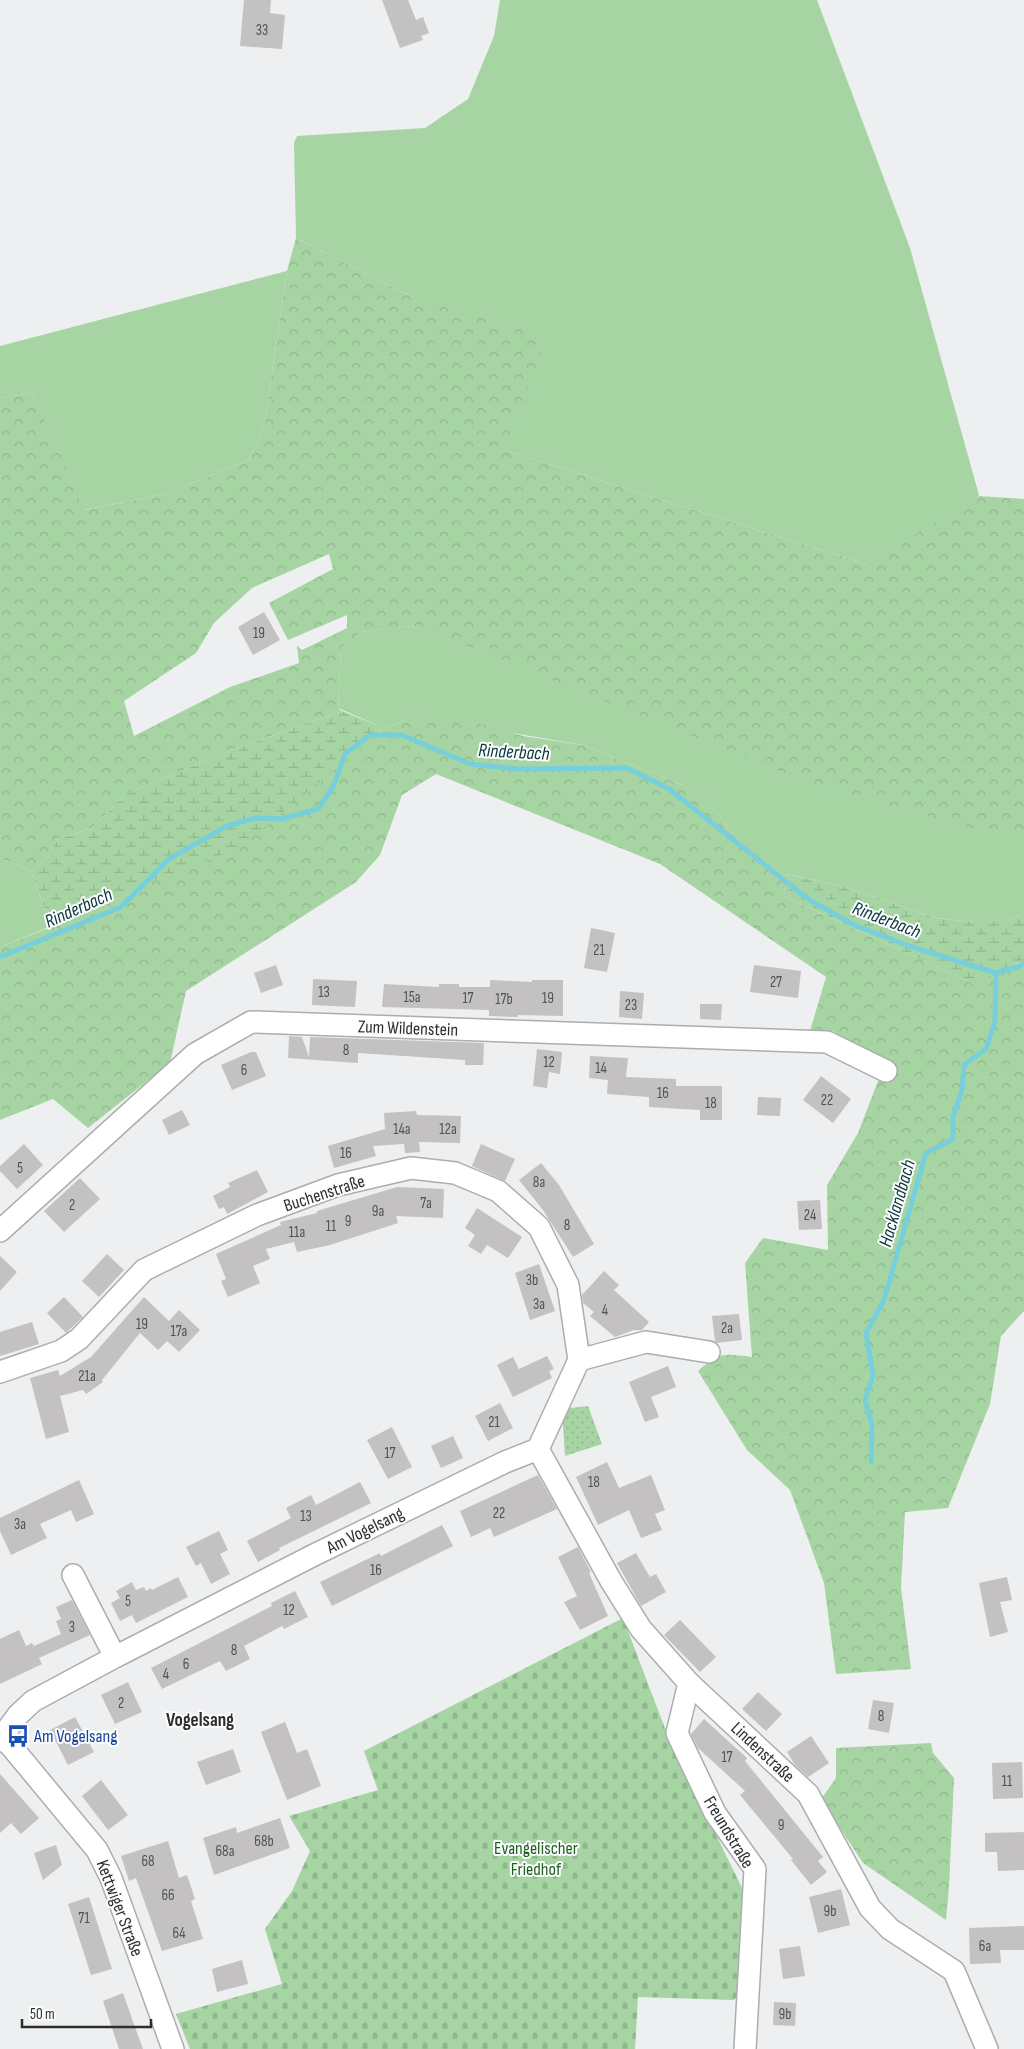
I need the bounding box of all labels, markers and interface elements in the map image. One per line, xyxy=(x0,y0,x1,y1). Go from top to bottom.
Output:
house number: 33 xyxy=(256,21,268,40)
house number: 19 xyxy=(253,624,265,643)
water label: Rinderbach xyxy=(478,739,550,766)
water label: Rinderbach xyxy=(41,883,116,933)
water label: Rinderbach xyxy=(849,897,924,944)
house number: 21 xyxy=(593,941,605,960)
house number: 27 xyxy=(770,973,782,992)
house number: 13 xyxy=(318,983,330,1002)
house number: 15a xyxy=(403,988,421,1007)
house number: 17 xyxy=(462,989,474,1008)
house number: 19 xyxy=(542,989,554,1008)
house number: 17b xyxy=(495,990,513,1009)
house number: 23 xyxy=(625,996,637,1015)
street label: Zum Wildenstein xyxy=(358,1016,458,1041)
house number: 8 xyxy=(343,1041,349,1060)
house number: 12 xyxy=(543,1053,555,1072)
house number: 14 xyxy=(595,1059,607,1078)
house number: 6 xyxy=(241,1061,247,1080)
house number: 16 xyxy=(657,1084,669,1103)
house number: 22 xyxy=(821,1091,833,1110)
house number: 18 xyxy=(705,1094,717,1113)
house number: 14a xyxy=(393,1120,411,1139)
house number: 12a xyxy=(439,1120,457,1139)
house number: 16 xyxy=(340,1144,352,1163)
water label: Hacklandbach xyxy=(874,1157,921,1250)
house number: 5 xyxy=(17,1159,23,1178)
street label: Buchenstraße xyxy=(281,1171,367,1216)
house number: 8a xyxy=(533,1173,545,1192)
house number: 7a xyxy=(420,1194,432,1213)
house number: 2 xyxy=(69,1196,75,1215)
house number: 9a xyxy=(372,1202,384,1221)
house number: 24 xyxy=(804,1206,816,1225)
house number: 9 xyxy=(345,1212,351,1231)
house number: 8 xyxy=(564,1216,570,1235)
house number: 11 xyxy=(326,1217,337,1236)
house number: 11a xyxy=(289,1223,305,1242)
house number: 3b xyxy=(526,1271,538,1290)
house number: 3a xyxy=(533,1295,545,1314)
house number: 4 xyxy=(602,1301,608,1320)
house number: 19 xyxy=(136,1315,148,1334)
house number: 2a xyxy=(721,1319,733,1338)
house number: 17a xyxy=(171,1322,188,1341)
house number: 21a xyxy=(78,1367,96,1386)
house number: 21 xyxy=(488,1413,500,1432)
house number: 17 xyxy=(384,1444,396,1463)
house number: 18 xyxy=(588,1473,600,1492)
street label: Am Vogelsang xyxy=(322,1503,407,1559)
house number: 22 xyxy=(493,1504,505,1523)
house number: 13 xyxy=(300,1507,312,1526)
house number: 3a xyxy=(14,1515,26,1534)
house number: 16 xyxy=(370,1561,382,1580)
house number: 5 xyxy=(125,1592,131,1611)
house number: 12 xyxy=(283,1601,295,1620)
house number: 3 xyxy=(69,1618,75,1637)
house number: 8 xyxy=(231,1641,237,1660)
house number: 6 xyxy=(183,1655,189,1674)
house number: 4 xyxy=(163,1665,169,1684)
house number: 2 xyxy=(118,1694,124,1713)
house number: 8 xyxy=(878,1707,884,1726)
district label: Vogelsang xyxy=(166,1709,234,1732)
street label: Lindenstraße xyxy=(727,1718,799,1787)
bus stop icon: Am Vogelsang xyxy=(5,1723,31,1749)
place label: Am Vogelsang xyxy=(33,1726,117,1747)
house number: 17 xyxy=(721,1748,733,1767)
house number: 11 xyxy=(1002,1772,1013,1791)
street label: Freundstraße xyxy=(699,1792,758,1872)
house number: 9 xyxy=(778,1816,784,1835)
house number: 68b xyxy=(254,1832,274,1851)
park label: Evangelischer Friedhof xyxy=(494,1838,578,1880)
house number: 68a xyxy=(216,1842,235,1861)
house number: 68 xyxy=(141,1852,155,1871)
street label: Kettwiger Straße xyxy=(92,1857,148,1959)
house number: 66 xyxy=(161,1886,175,1905)
house number: 9b xyxy=(824,1902,836,1921)
house number: 71 xyxy=(78,1909,90,1928)
house number: 64 xyxy=(172,1924,186,1943)
house number: 6a xyxy=(979,1937,991,1956)
scale bar xyxy=(22,1996,151,2028)
text: 50 m xyxy=(30,2005,55,2024)
house number: 9b xyxy=(779,2005,791,2024)

